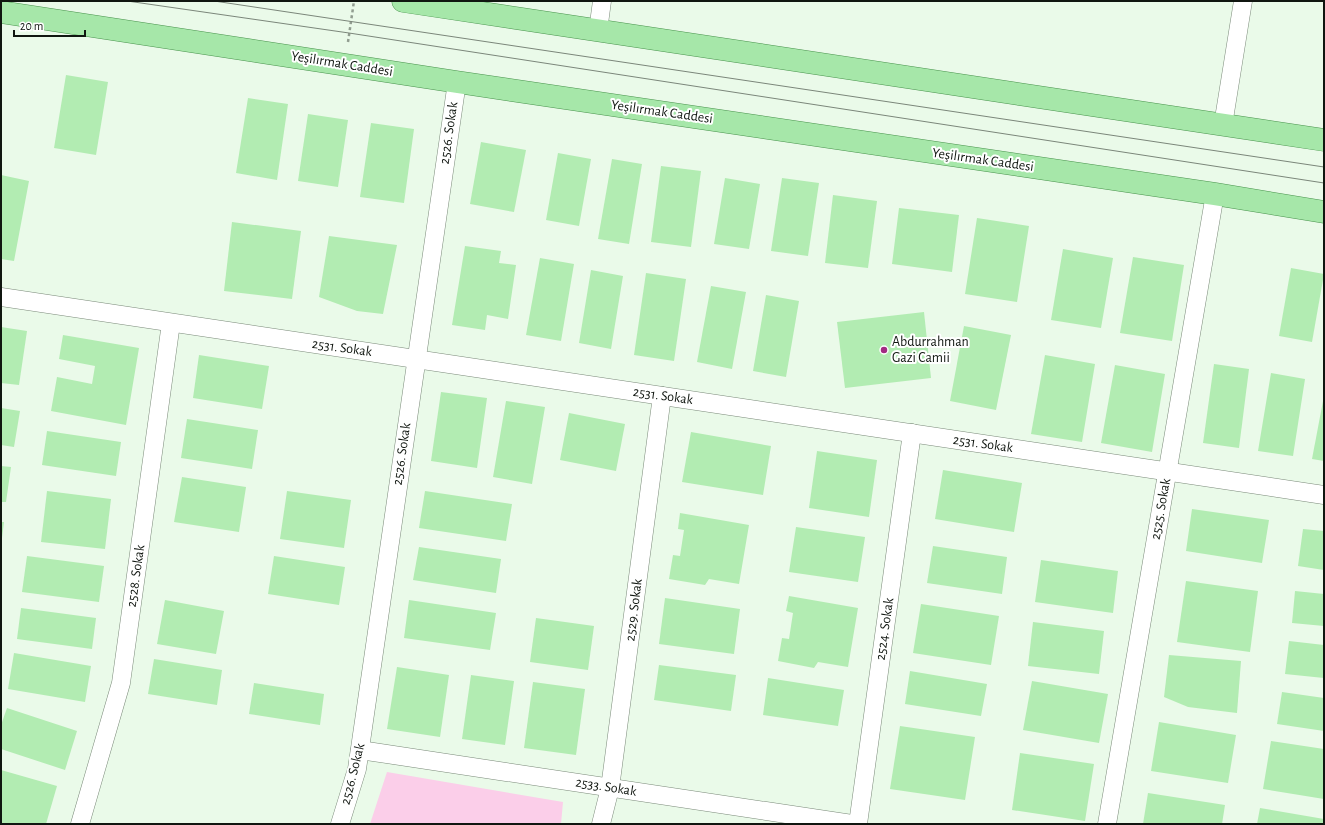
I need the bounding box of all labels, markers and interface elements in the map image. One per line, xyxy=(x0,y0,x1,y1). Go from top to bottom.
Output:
scale bar xyxy=(14,12,85,38)
text: 20 m xyxy=(20,20,43,32)
street label: Yeşilırmak Caddesi xyxy=(290,49,394,79)
street label: Yeşilırmak Caddesi xyxy=(610,98,714,126)
street label: 2526. Sokak xyxy=(438,100,460,165)
street label: Yeşilırmak Caddesi xyxy=(931,146,1035,174)
place label: Abdurrahman Gazi Camii xyxy=(892,335,969,365)
street label: 2531. Sokak xyxy=(311,337,374,359)
marker: Abdurrahman Gazi Camii xyxy=(879,345,889,355)
street label: 2531. Sokak xyxy=(632,385,695,407)
street label: 2526. Sokak xyxy=(391,421,413,486)
street label: 2531. Sokak xyxy=(952,433,1015,455)
street label: 2525. Sokak xyxy=(1149,477,1173,541)
street label: 2528. Sokak xyxy=(125,543,147,608)
street label: 2529. Sokak xyxy=(623,577,645,642)
street label: 2524. Sokak xyxy=(874,596,896,661)
street label: 2526. Sokak xyxy=(339,741,368,806)
street label: 2533. Sokak xyxy=(575,775,638,799)

